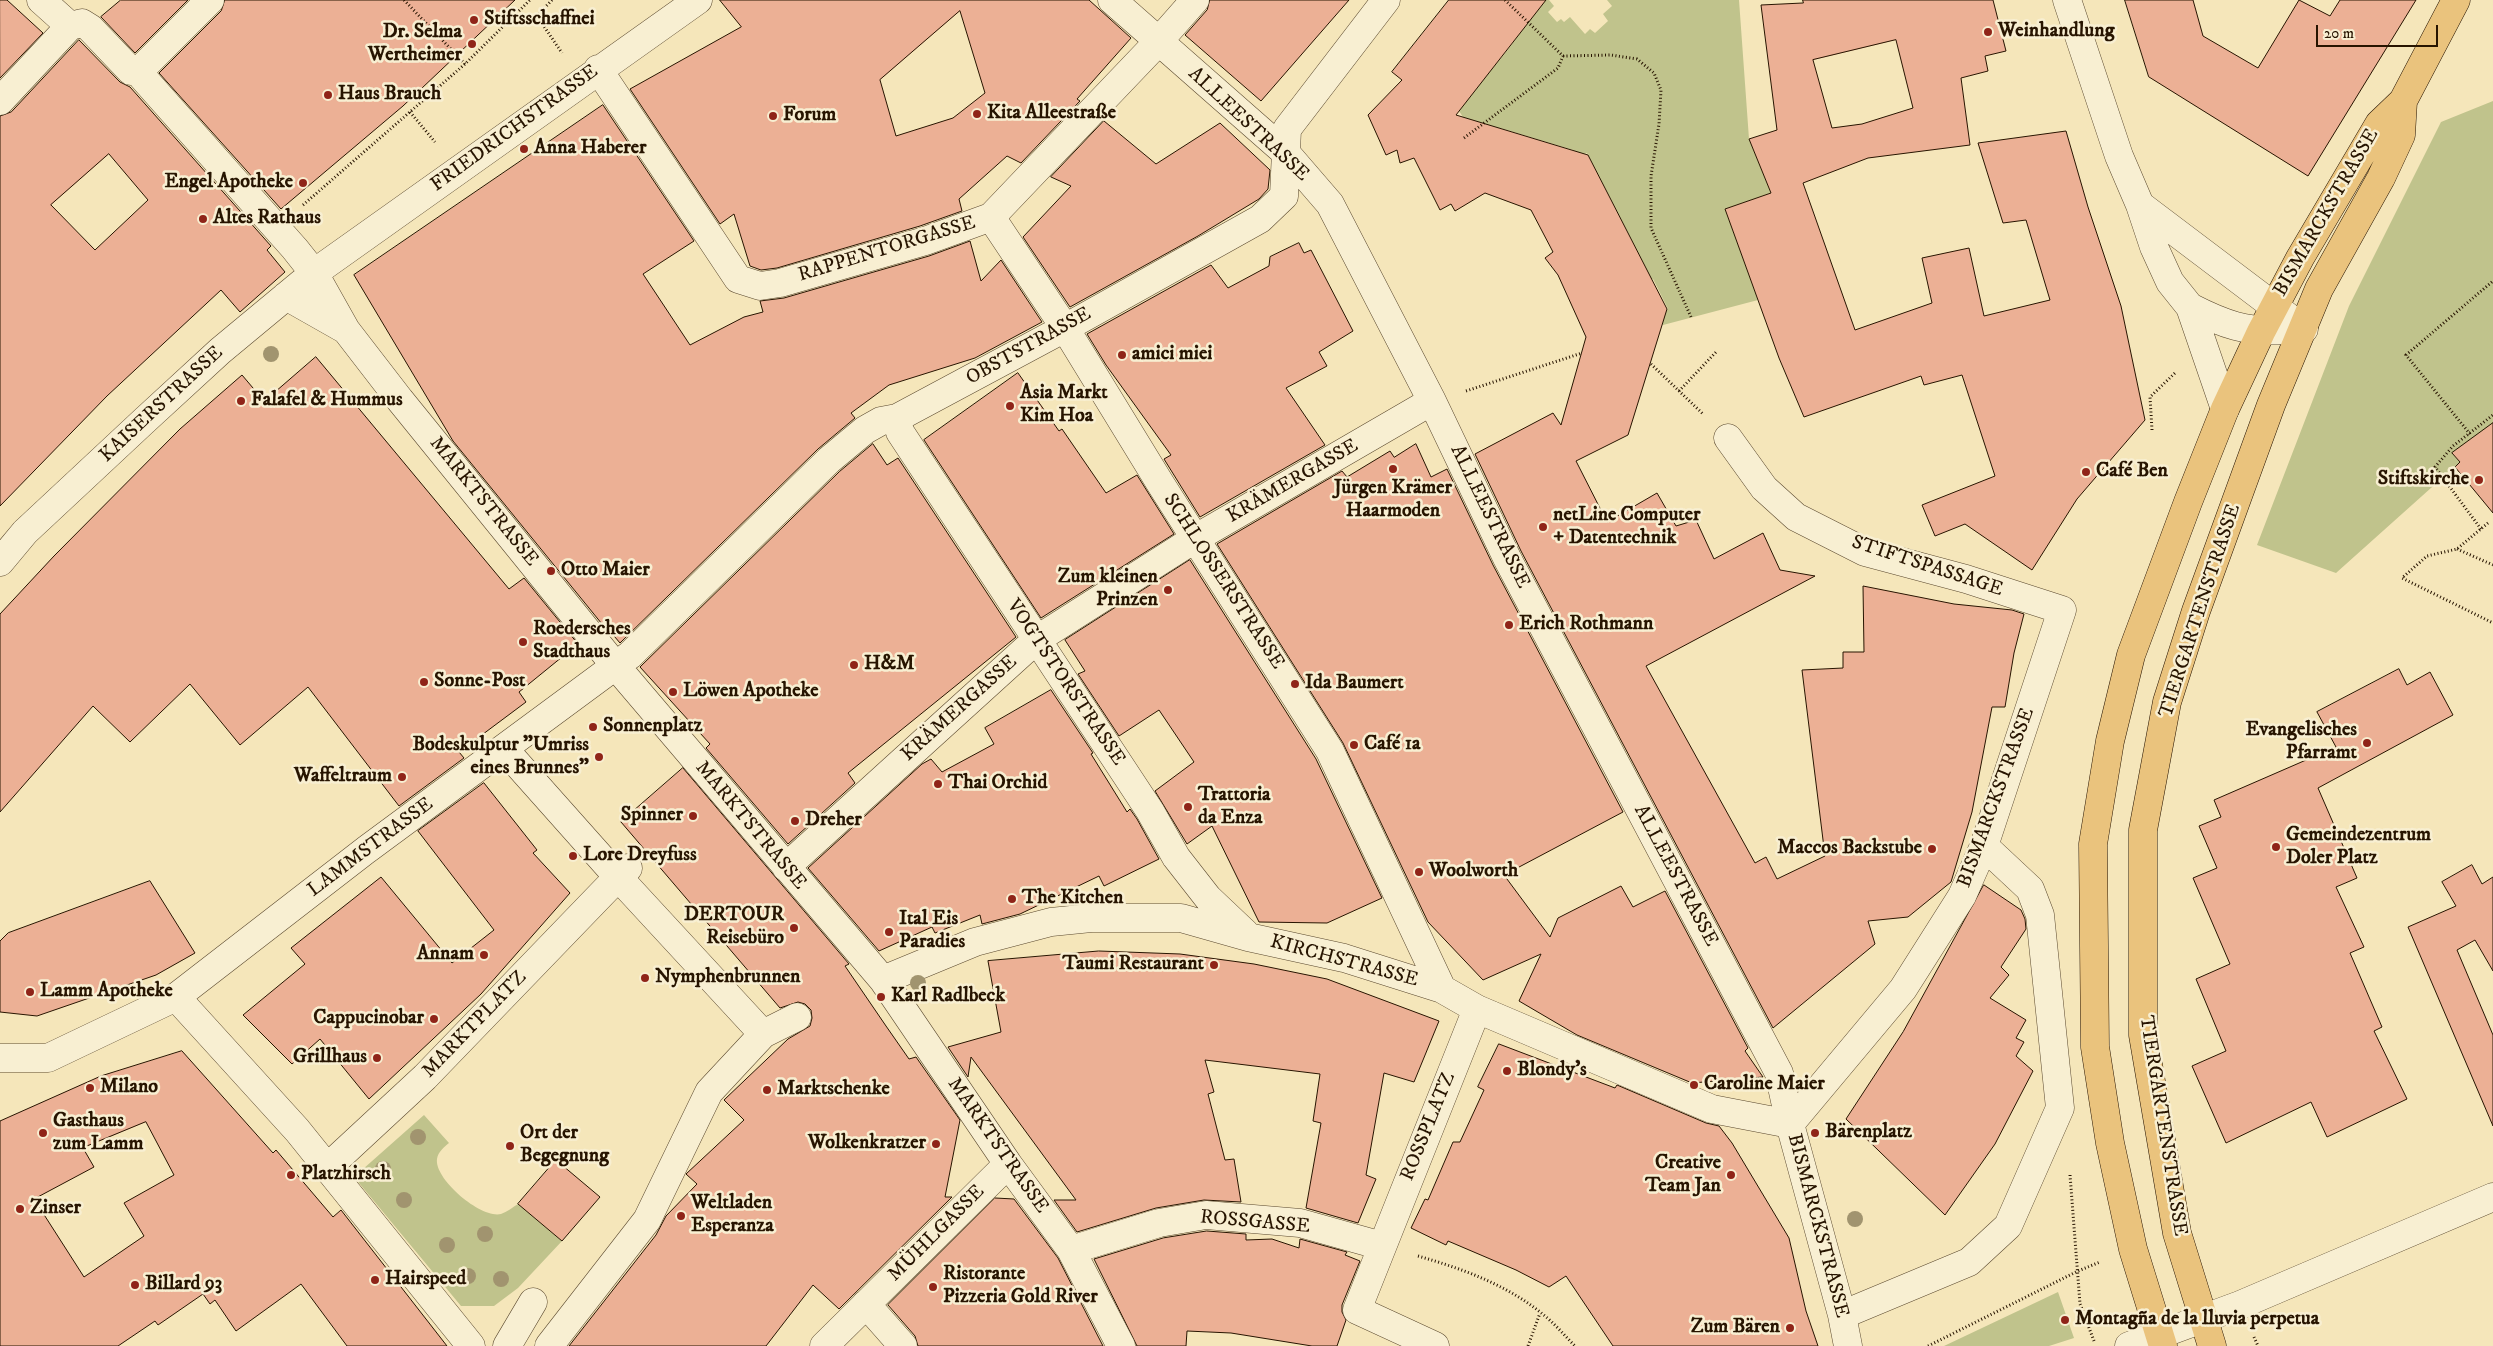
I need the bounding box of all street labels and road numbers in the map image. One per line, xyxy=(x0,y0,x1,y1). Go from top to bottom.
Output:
street label: FRIEDRICHSTRASSE xyxy=(427,60,603,198)
street label: ALLEESTRASSE xyxy=(1183,63,1313,187)
street label: BISMARCKSTRASSE xyxy=(2269,125,2385,301)
street label: RAPPENTORGASSE xyxy=(796,212,978,288)
street label: OBSTSTRASSE xyxy=(962,303,1096,391)
street label: KAISERSTRASSE xyxy=(95,342,229,468)
street label: MARKTSTRASSE xyxy=(423,432,543,572)
street label: KRÄMERGASSE xyxy=(1223,435,1363,529)
street label: ALLEESTRASSE xyxy=(1444,441,1534,593)
street label: SCHLOSSERSTRASSE xyxy=(1157,490,1289,674)
street label: TIERGARTENSTRASSE xyxy=(2155,501,2247,721)
street label: STIFTSPASSAGE xyxy=(1848,531,2006,603)
street label: VOGTSTORSTRASSE xyxy=(1000,595,1130,771)
street label: KRÄMERGASSE xyxy=(897,651,1023,767)
street label: BISMARCKSTRASSE xyxy=(1953,705,2041,891)
street label: MARKTSTRASSE xyxy=(689,757,811,895)
street label: LAMMSTRASSE xyxy=(304,793,438,903)
street label: ALLEESTRASSE xyxy=(1628,801,1722,951)
street label: KIRCHSTRASSE xyxy=(1267,931,1421,993)
street label: MARKTPLATZ xyxy=(418,966,532,1084)
street label: TIERGARTENSTRASSE xyxy=(2133,1014,2191,1238)
street label: ROSSPLATZ xyxy=(1396,1069,1462,1185)
street label: MARKTSTRASSE xyxy=(941,1074,1053,1218)
street label: BISMARCKSTRASSE xyxy=(1781,1131,1853,1321)
street label: MÜHLGASSE xyxy=(884,1181,990,1287)
street label: ROSSGASSE xyxy=(1199,1206,1311,1240)

